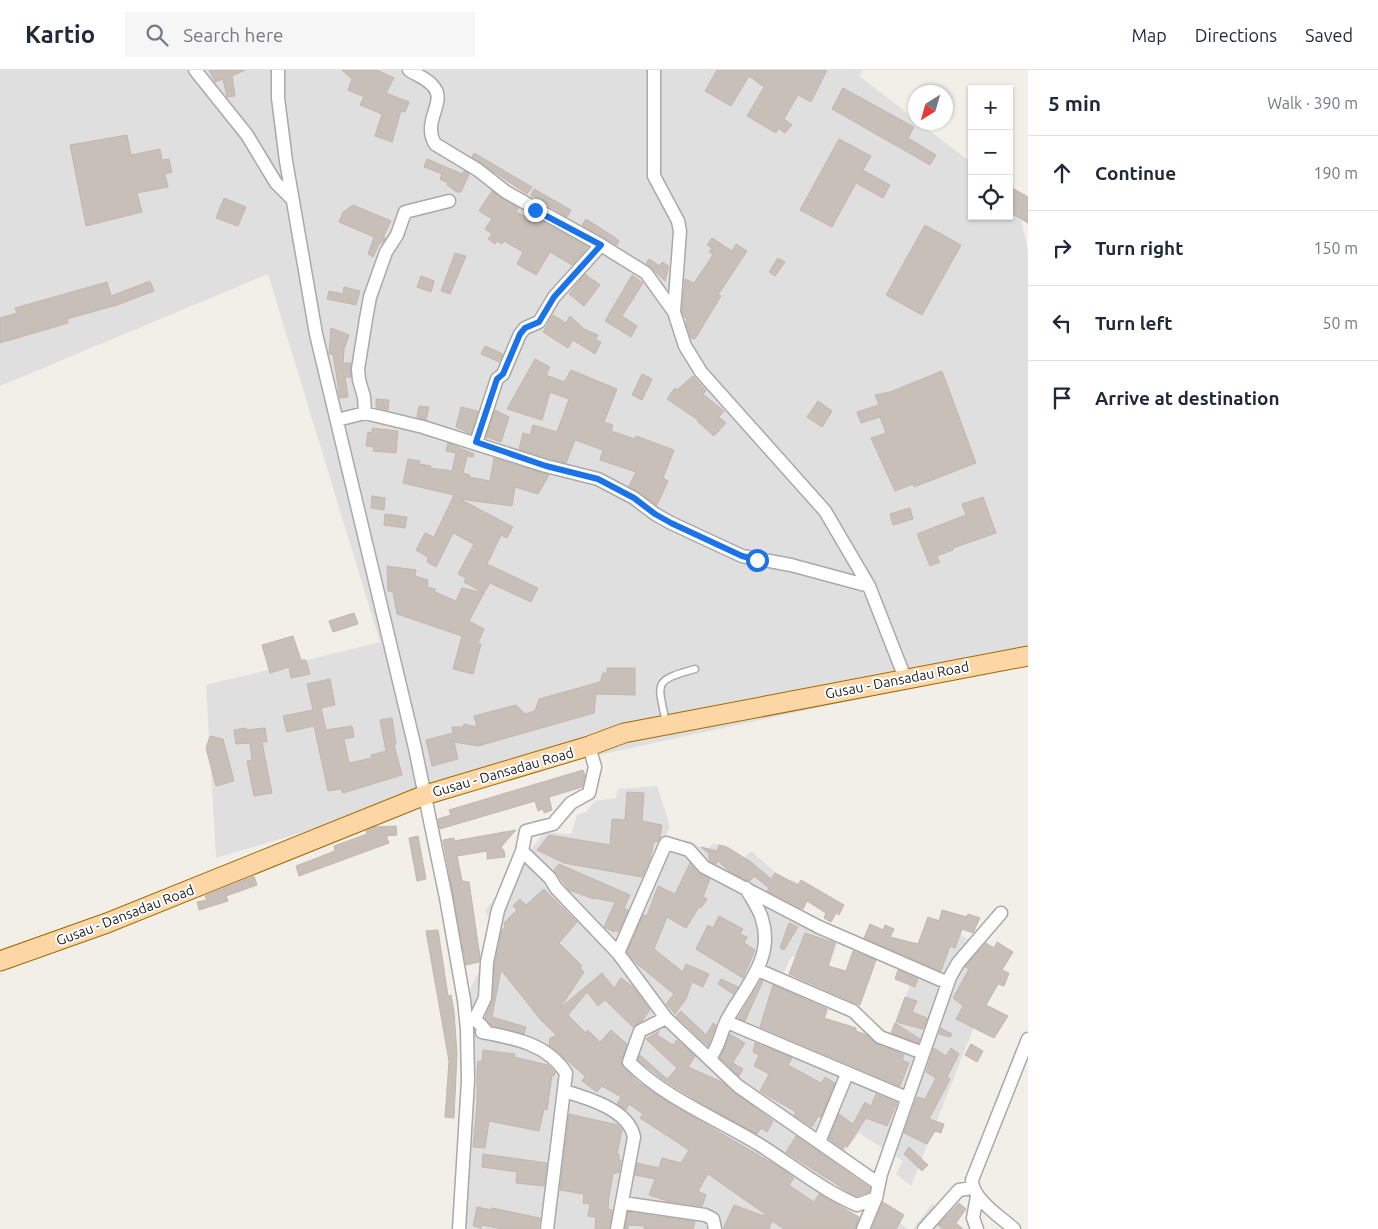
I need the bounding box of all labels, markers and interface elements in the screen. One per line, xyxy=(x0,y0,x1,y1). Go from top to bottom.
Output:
search box xyxy=(125,12,475,57)
text: Kartio xyxy=(25,21,95,48)
icon: search xyxy=(143,21,171,49)
text: Search here xyxy=(183,24,284,46)
text: Map xyxy=(1131,25,1167,45)
text: Directions xyxy=(1195,25,1277,45)
text: Saved xyxy=(1305,25,1353,45)
north arrow xyxy=(908,85,953,130)
map controls xyxy=(968,85,1013,220)
button: + xyxy=(968,85,1013,130)
text: 5 min xyxy=(1048,91,1101,115)
text: Walk · 390 m xyxy=(1267,94,1358,112)
button: − xyxy=(968,130,1013,175)
icon: ahead xyxy=(1048,159,1076,187)
text: Continue xyxy=(1095,162,1176,184)
text: 190 m xyxy=(1313,164,1358,182)
button: locate xyxy=(968,175,1013,220)
route end xyxy=(524,199,547,222)
icon: right xyxy=(1048,234,1076,262)
text: Turn right xyxy=(1095,237,1183,259)
text: 150 m xyxy=(1313,239,1358,257)
icon: left xyxy=(1048,309,1076,337)
text: Turn left xyxy=(1095,312,1173,334)
text: 50 m xyxy=(1322,314,1358,332)
icon: arrive xyxy=(1048,384,1076,412)
text: Arrive at destination xyxy=(1095,387,1280,409)
route start xyxy=(746,549,769,572)
street label: Gusau - Dansadau Road xyxy=(824,658,970,702)
street label: Gusau - Dansadau Road xyxy=(431,744,575,800)
street label: Gusau - Dansadau Road xyxy=(54,881,196,949)

